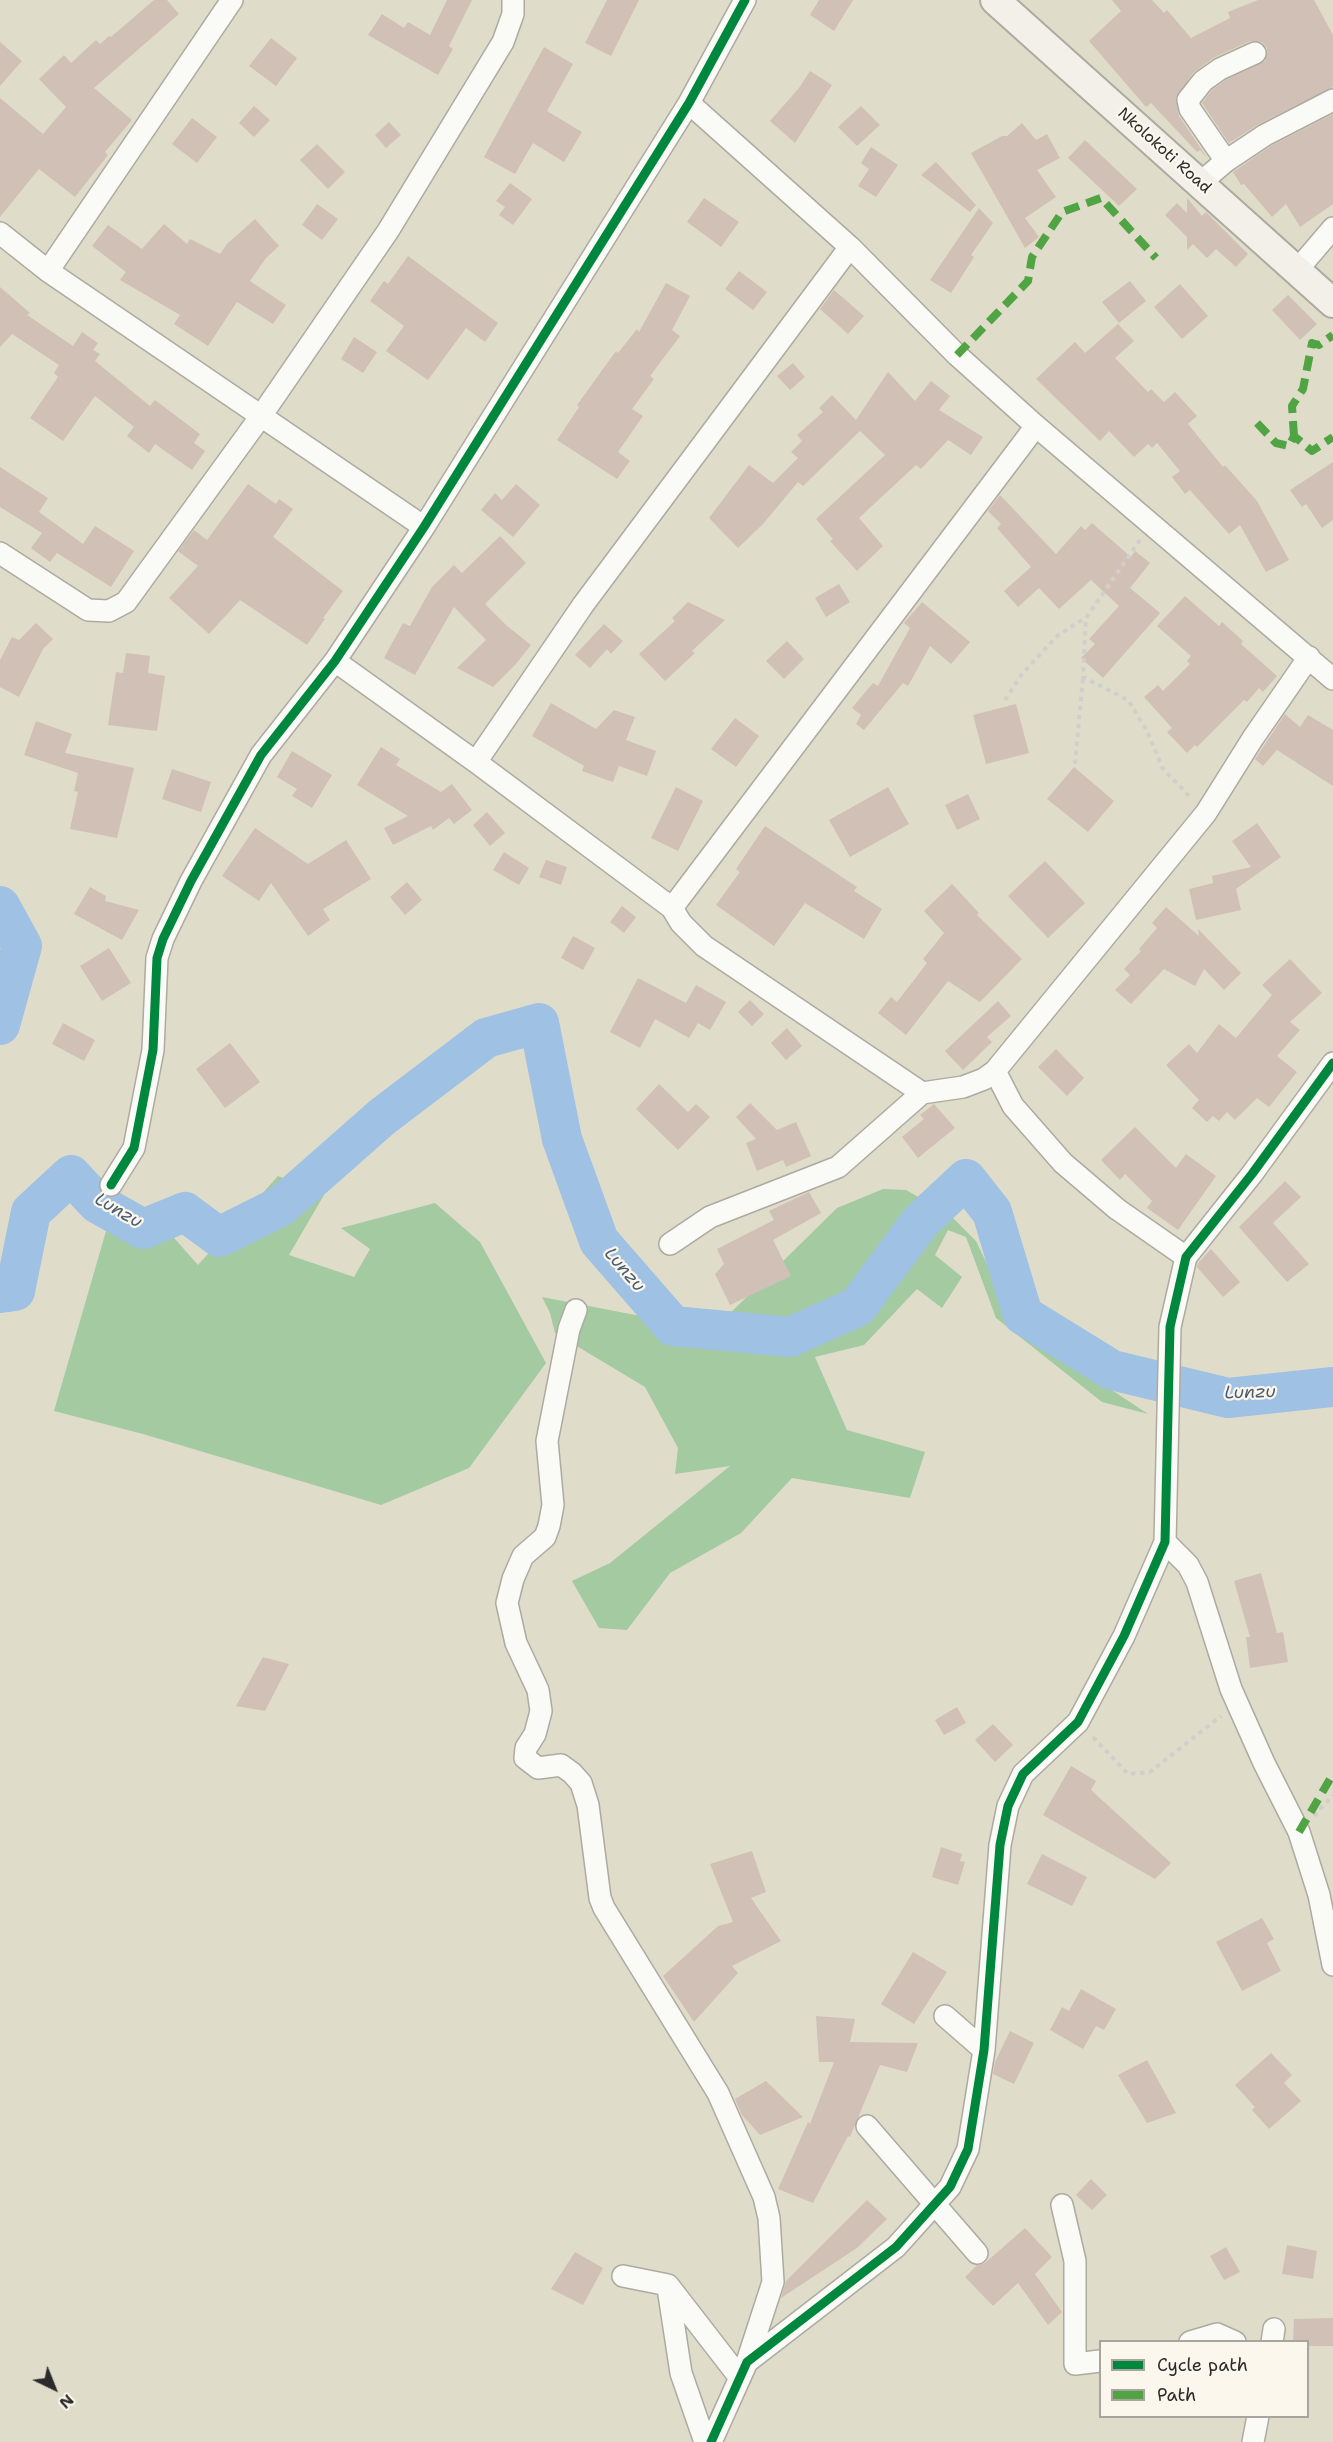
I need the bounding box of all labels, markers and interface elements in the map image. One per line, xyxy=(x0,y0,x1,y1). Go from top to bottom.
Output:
street label: Nkolokoti Road xyxy=(1113,104,1215,198)
water label: Lunzu xyxy=(90,1189,146,1233)
water label: Lunzu xyxy=(599,1244,649,1296)
water label: Lunzu xyxy=(1224,1381,1276,1405)
legend xyxy=(1099,2340,1309,2418)
text: Cycle path xyxy=(1157,2353,1248,2377)
north arrow xyxy=(24,2358,84,2418)
text: Path xyxy=(1157,2383,1196,2407)
text: N xyxy=(55,2390,78,2414)

